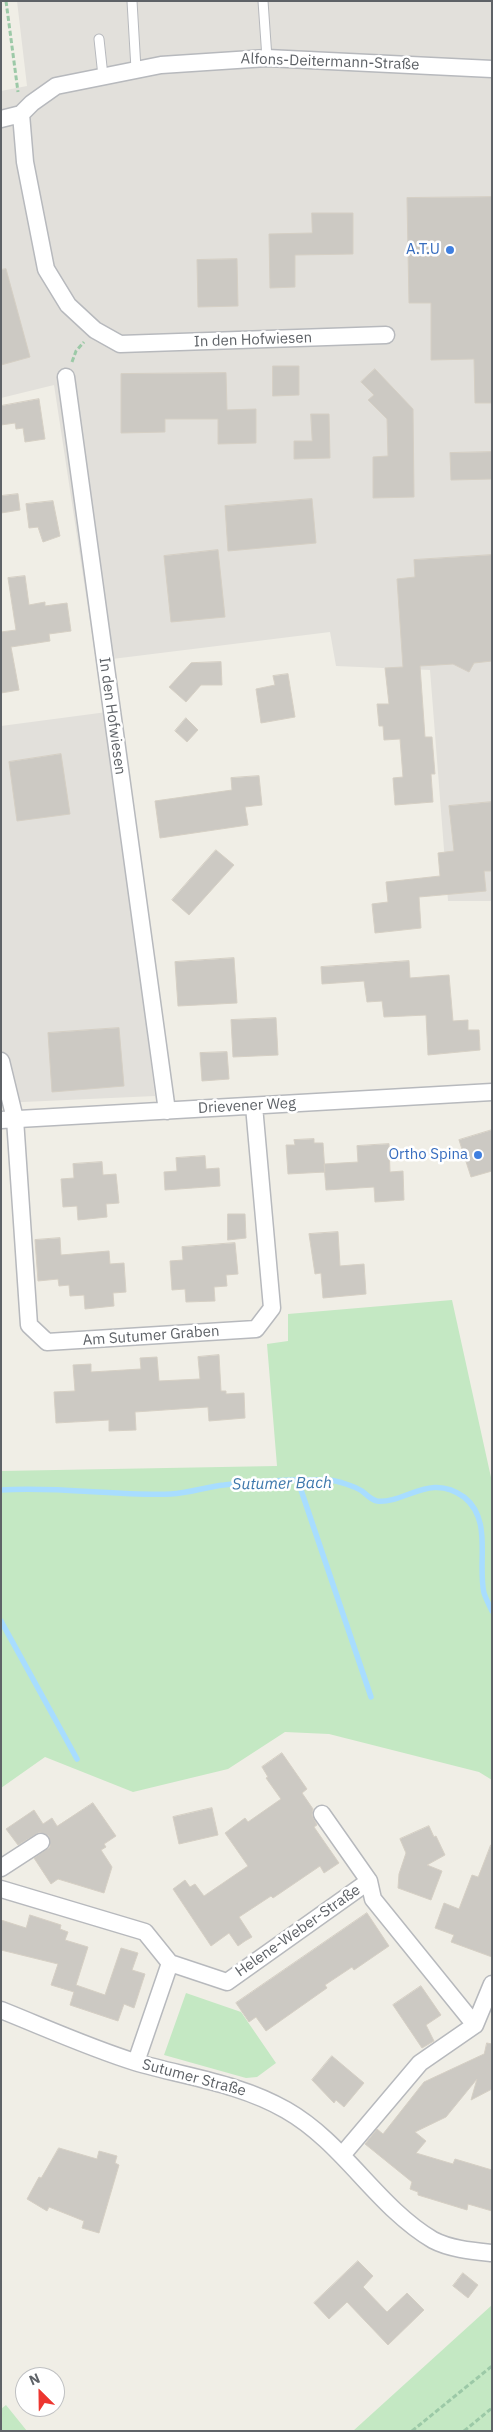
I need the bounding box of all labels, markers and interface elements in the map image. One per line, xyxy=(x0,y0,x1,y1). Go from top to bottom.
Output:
street label: Alfons-Deitermann-Straße xyxy=(240,50,420,74)
place label: A.T.U xyxy=(406,241,440,259)
marker: A.T.U xyxy=(444,244,456,256)
street label: In den Hofwiesen xyxy=(194,329,312,351)
street label: In den Hofwiesen xyxy=(95,656,129,776)
street label: Drievener Weg xyxy=(198,1094,296,1118)
place label: Ortho Spina xyxy=(388,1146,468,1164)
marker: Ortho Spina xyxy=(472,1149,484,1161)
street label: Am Sutumer Graben xyxy=(82,1322,220,1350)
water label: Sutumer Bach xyxy=(232,1474,332,1494)
street label: Helene-Weber-Straße xyxy=(232,1881,364,1981)
street label: Sutumer Straße xyxy=(140,2056,248,2100)
north arrow xyxy=(15,2367,65,2417)
text: N xyxy=(26,2369,43,2389)

